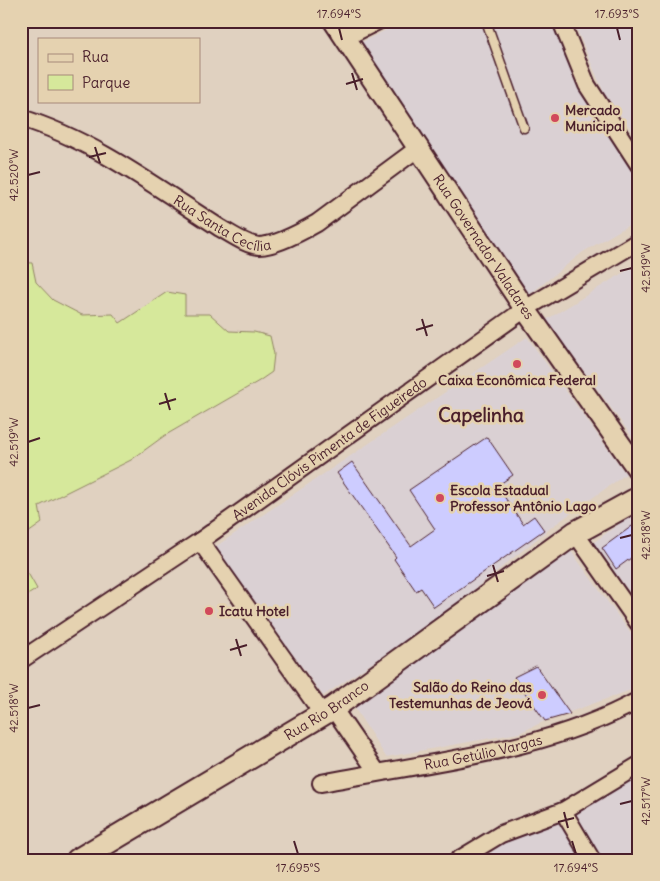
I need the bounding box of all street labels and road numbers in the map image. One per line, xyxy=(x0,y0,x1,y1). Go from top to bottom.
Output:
street label: Rua Governador Valadares xyxy=(429,171,538,323)
street label: Rua Santa Cecília xyxy=(170,191,273,255)
street label: Avenida Clóvis Pimenta de Figueiredo xyxy=(229,373,430,524)
street label: Rua Rio Branco xyxy=(281,676,372,744)
street label: Rua Getúlio Vargas xyxy=(423,731,544,774)

